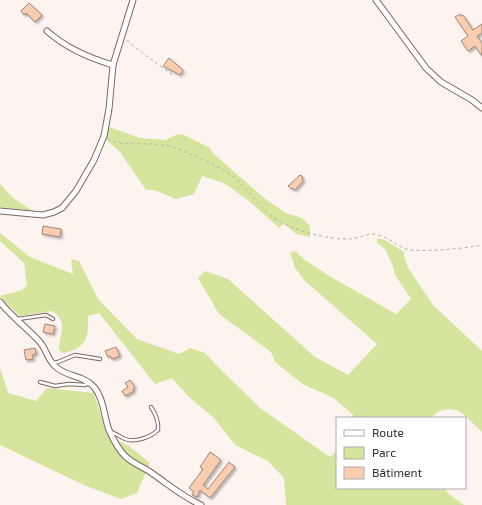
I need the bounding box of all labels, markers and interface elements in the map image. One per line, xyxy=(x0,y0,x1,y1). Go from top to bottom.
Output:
legend xyxy=(336,417,466,489)
text: Route xyxy=(372,425,404,439)
text: Parc xyxy=(372,445,396,459)
text: Bâtiment xyxy=(372,465,423,479)

